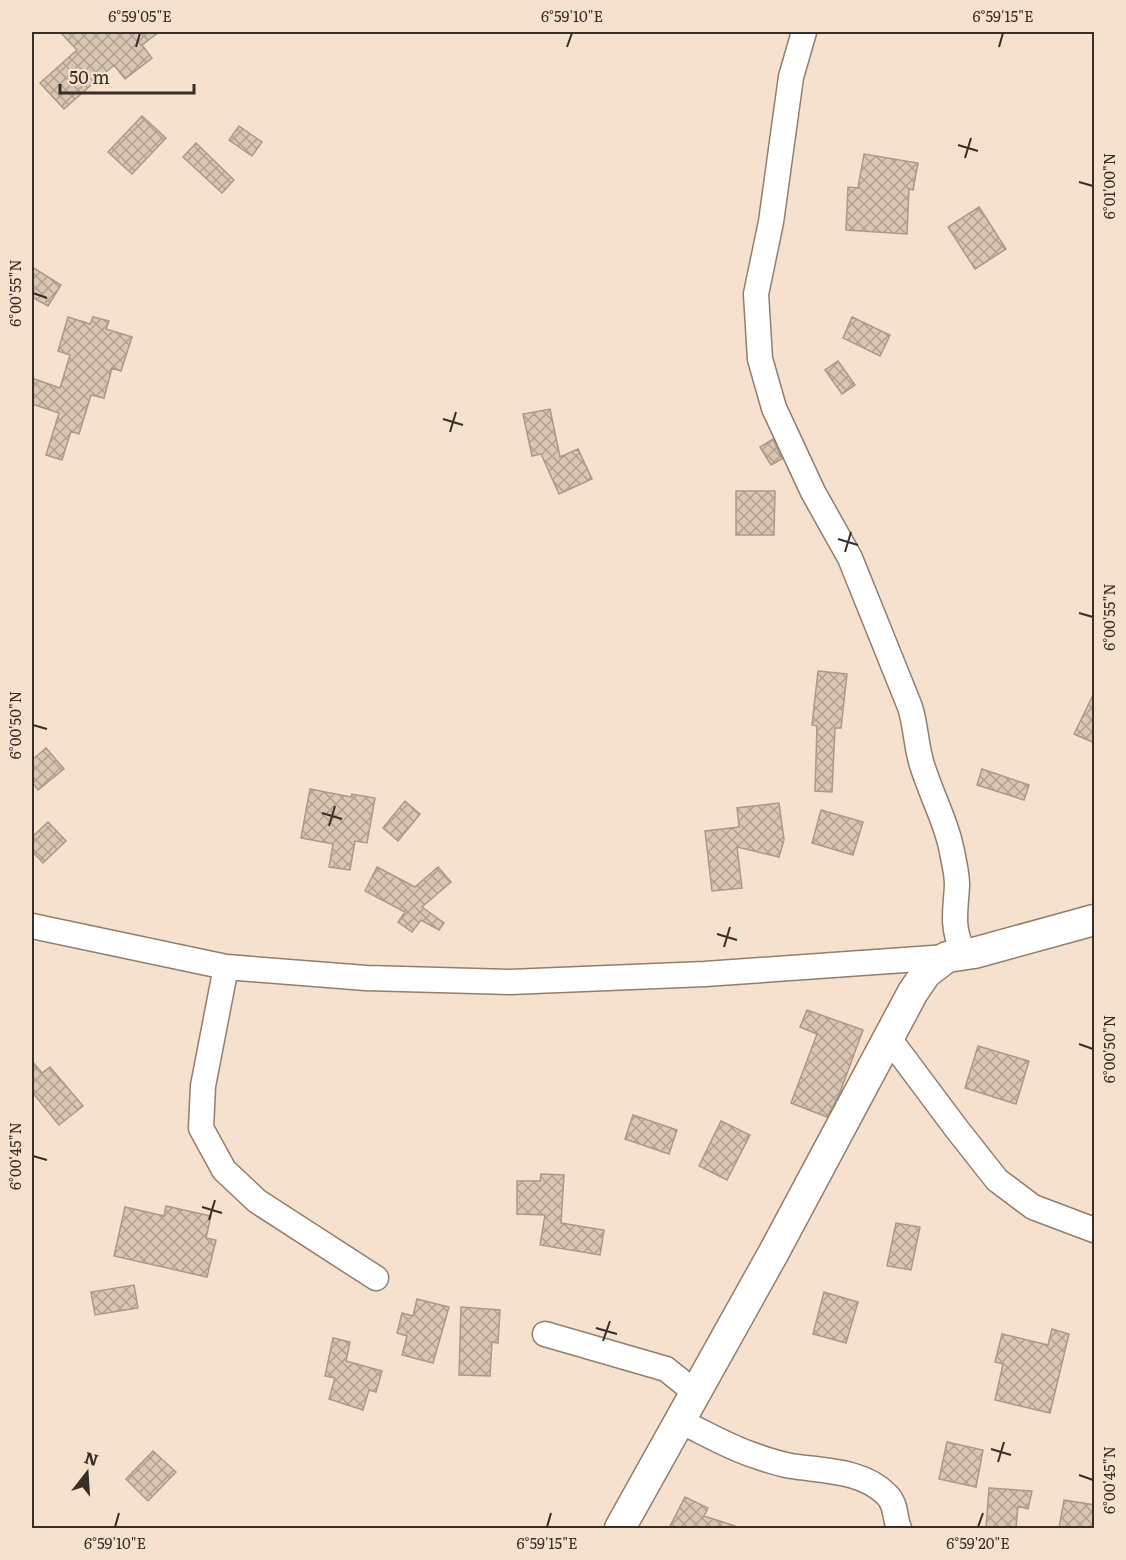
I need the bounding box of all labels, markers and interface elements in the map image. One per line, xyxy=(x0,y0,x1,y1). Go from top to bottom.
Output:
text: 6°59'05"E xyxy=(108,4,172,27)
text: 6°59'10"E xyxy=(541,4,603,27)
text: 6°59'15"E xyxy=(972,4,1034,27)
scale bar xyxy=(60,57,194,95)
text: 50 m xyxy=(69,63,110,90)
text: 6°01'00"N xyxy=(1097,153,1120,219)
text: 6°00'55"N xyxy=(3,259,26,327)
text: 6°00'55"N xyxy=(1097,583,1120,651)
text: 6°00'50"N xyxy=(3,691,26,759)
text: 6°00'50"N xyxy=(1097,1015,1120,1083)
text: 6°00'45"N xyxy=(3,1122,26,1190)
north arrow xyxy=(57,1443,117,1503)
text: N xyxy=(82,1444,102,1471)
text: 6°00'45"N xyxy=(1097,1446,1120,1514)
text: 6°59'10"E xyxy=(84,1531,146,1554)
text: 6°59'15"E xyxy=(516,1531,578,1554)
text: 6°59'20"E xyxy=(946,1531,1010,1554)

